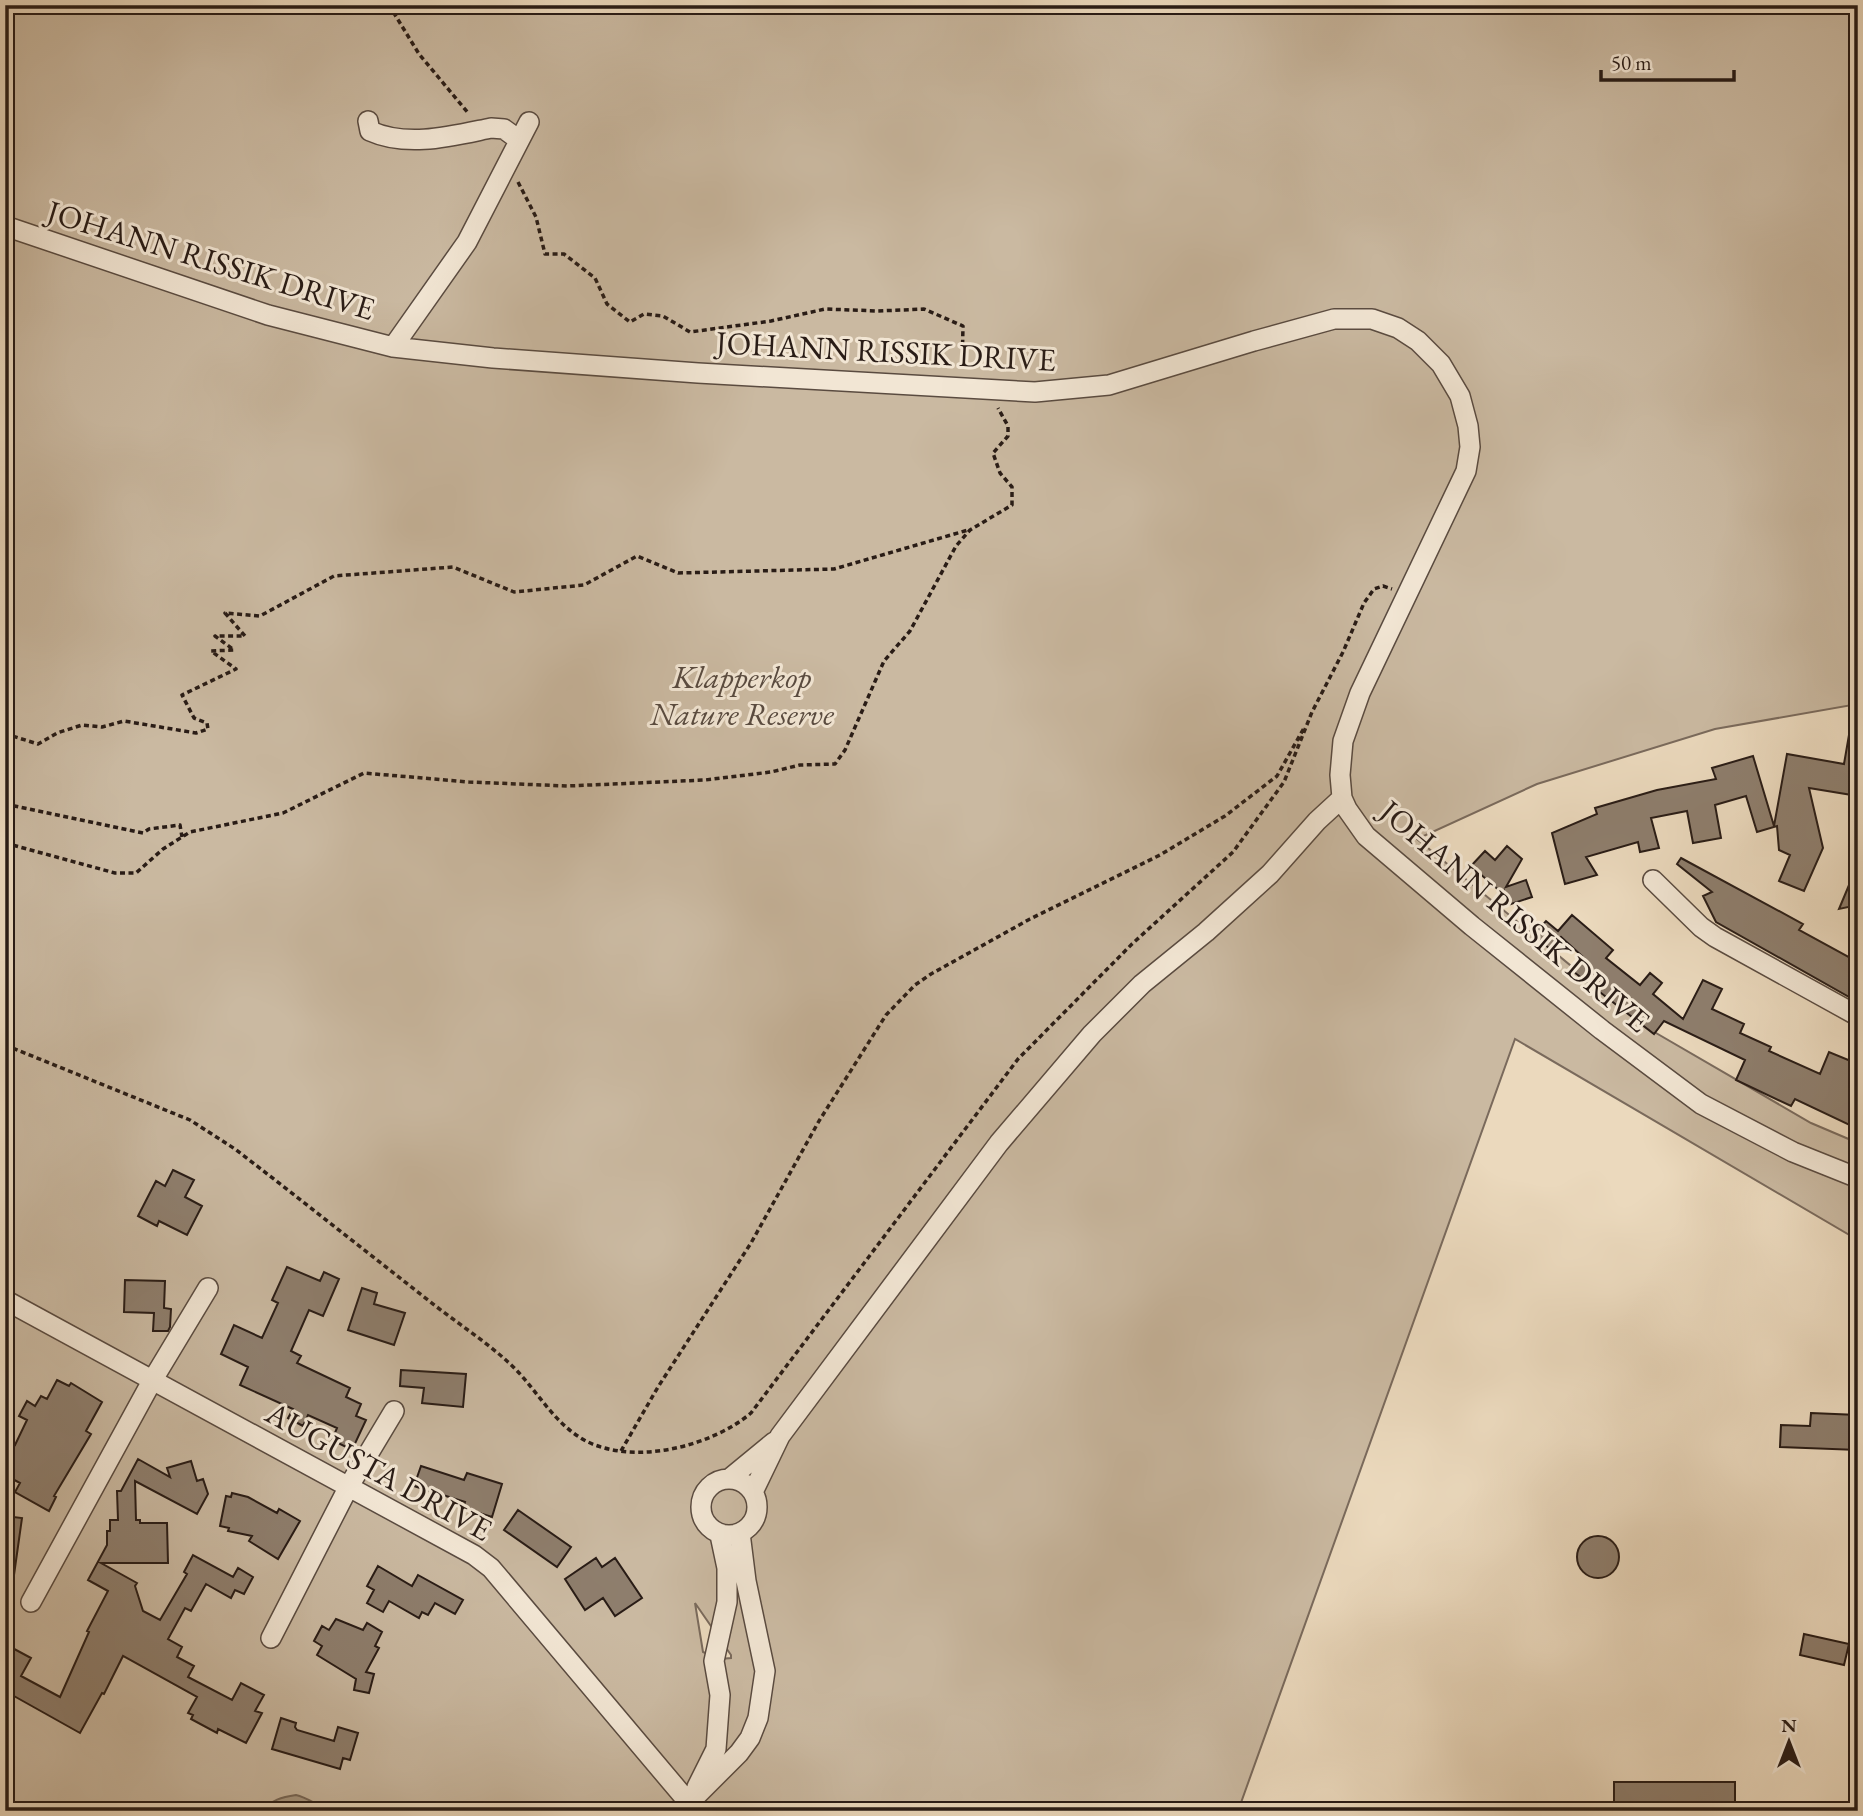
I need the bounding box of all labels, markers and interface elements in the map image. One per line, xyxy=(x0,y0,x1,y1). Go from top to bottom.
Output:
scale bar xyxy=(1601,38,1734,82)
text: 50 m xyxy=(1611,49,1652,76)
street label: JOHANN RISSIK DRIVE xyxy=(39,189,380,330)
street label: JOHANN RISSIK DRIVE xyxy=(712,321,1057,381)
park label: Klapperkop Nature Reserve xyxy=(649,656,835,735)
street label: JOHANN RISSIK DRIVE xyxy=(1369,789,1659,1041)
street label: AUGUSTA DRIVE xyxy=(258,1391,499,1551)
north arrow xyxy=(1755,1708,1825,1778)
text: N xyxy=(1781,1713,1797,1738)

